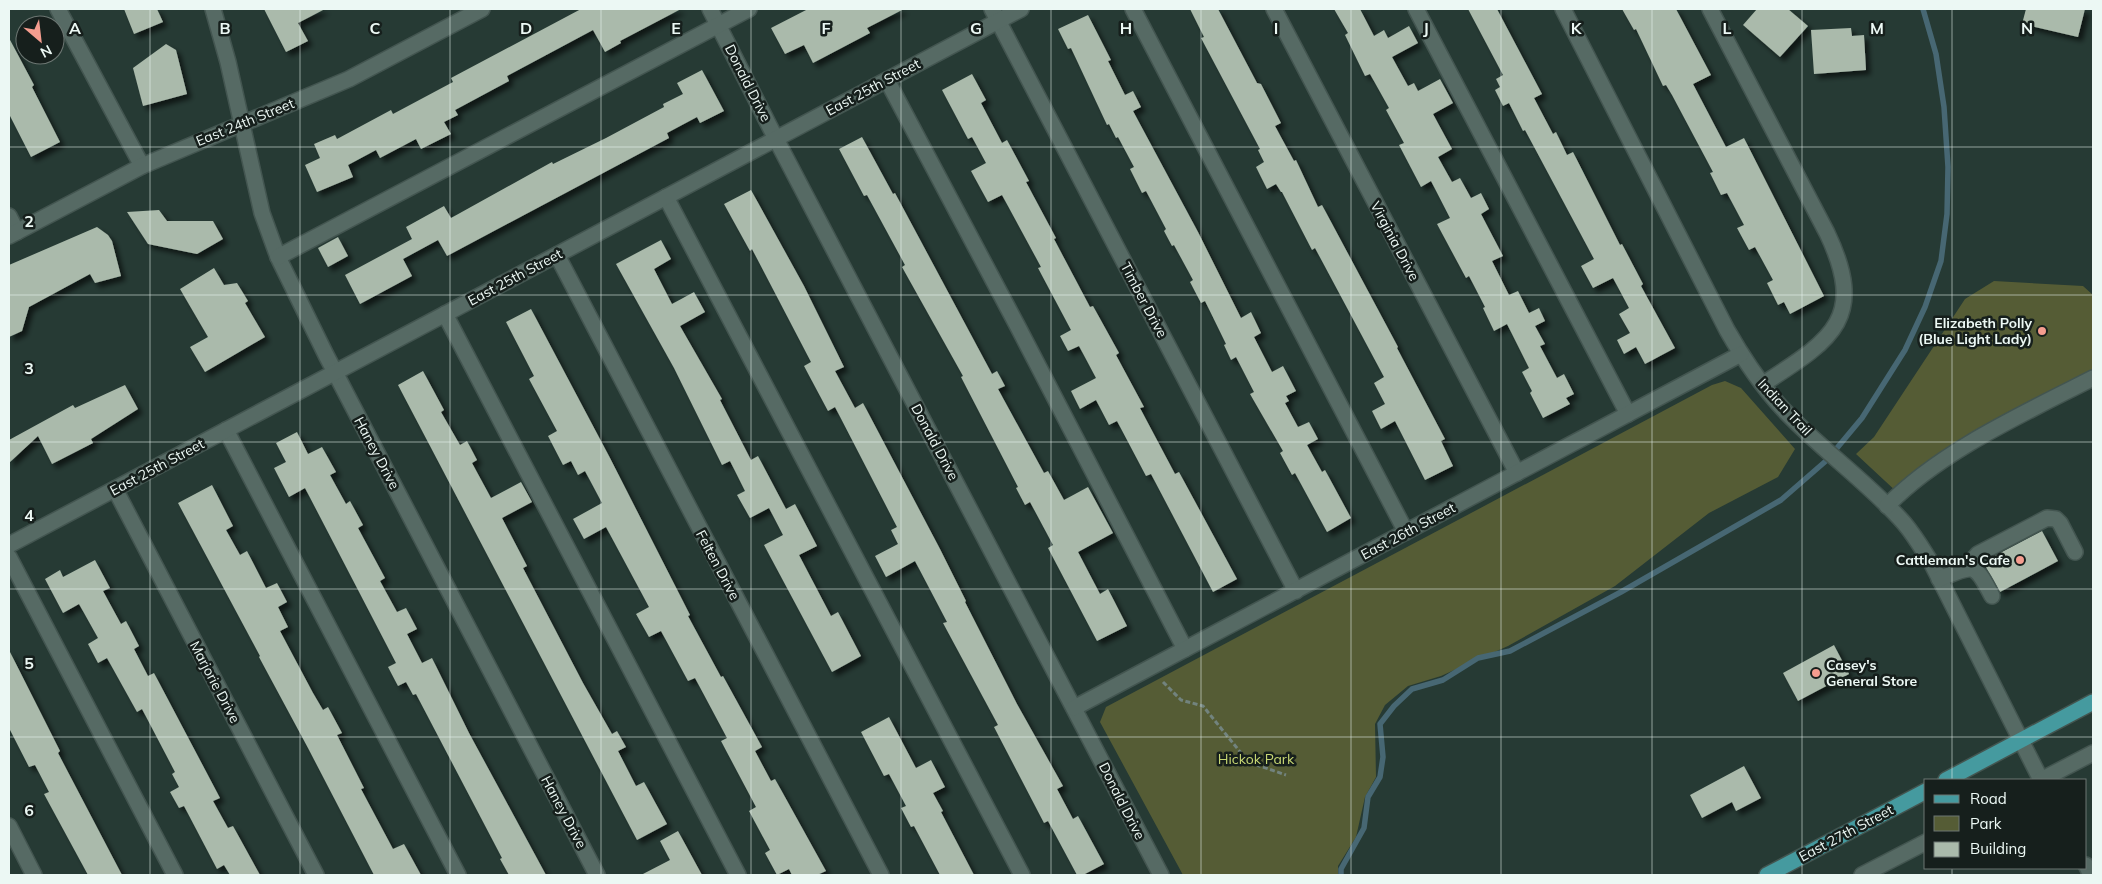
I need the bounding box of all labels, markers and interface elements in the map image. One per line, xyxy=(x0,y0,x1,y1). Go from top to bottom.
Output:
north arrow xyxy=(15,15,65,65)
text: A xyxy=(69,18,81,38)
text: B xyxy=(219,18,231,38)
text: C xyxy=(370,18,381,38)
text: D xyxy=(520,18,532,38)
text: E xyxy=(671,18,681,38)
text: F xyxy=(821,18,831,38)
text: G xyxy=(970,18,982,38)
text: H xyxy=(1120,18,1132,38)
text: I xyxy=(1274,18,1278,38)
text: J xyxy=(1423,18,1429,38)
text: K xyxy=(1571,18,1583,38)
text: L xyxy=(1723,18,1732,38)
text: M xyxy=(1870,18,1884,38)
text: N xyxy=(2021,18,2033,38)
text: N xyxy=(37,41,55,62)
street label: Donald Drive xyxy=(721,41,775,125)
street label: East 25th Street xyxy=(823,55,923,119)
street label: East 24th Street xyxy=(193,94,297,150)
street label: Virginia Drive xyxy=(1367,198,1423,284)
text: 2 xyxy=(24,211,34,231)
street label: East 25th Street xyxy=(465,245,565,309)
street label: Timber Drive xyxy=(1117,259,1171,341)
place label: Elizabeth Polly (Blue Light Lady) xyxy=(1918,314,2032,348)
marker: Elizabeth Polly (Blue Light Lady) xyxy=(2036,325,2048,337)
text: 3 xyxy=(24,358,34,378)
street label: Indian Trail xyxy=(1754,375,1816,439)
street label: Donald Drive xyxy=(907,401,963,483)
street label: Haney Drive xyxy=(350,414,404,492)
street label: East 25th Street xyxy=(107,435,207,499)
street label: East 26th Street xyxy=(1358,499,1458,563)
text: 4 xyxy=(24,505,34,525)
street label: Felten Drive xyxy=(692,527,744,603)
place label: Cattleman's Cafe xyxy=(1896,551,2010,569)
marker: Cattleman's Cafe xyxy=(2014,554,2026,566)
street label: Marjorie Drive xyxy=(186,638,244,726)
text: 5 xyxy=(24,653,34,673)
place label: Casey's General Store xyxy=(1826,656,1918,690)
marker: Casey's General Store xyxy=(1810,667,1822,679)
park label: Hickok Park xyxy=(1218,750,1295,768)
street label: Donald Drive xyxy=(1095,759,1149,843)
street label: Haney Drive xyxy=(537,773,591,851)
legend xyxy=(1924,779,2087,869)
text: Road xyxy=(1970,789,2007,808)
text: 6 xyxy=(24,800,34,820)
street label: East 27th Street xyxy=(1796,801,1896,865)
text: Park xyxy=(1970,814,2002,833)
text: Building xyxy=(1970,839,2026,858)

